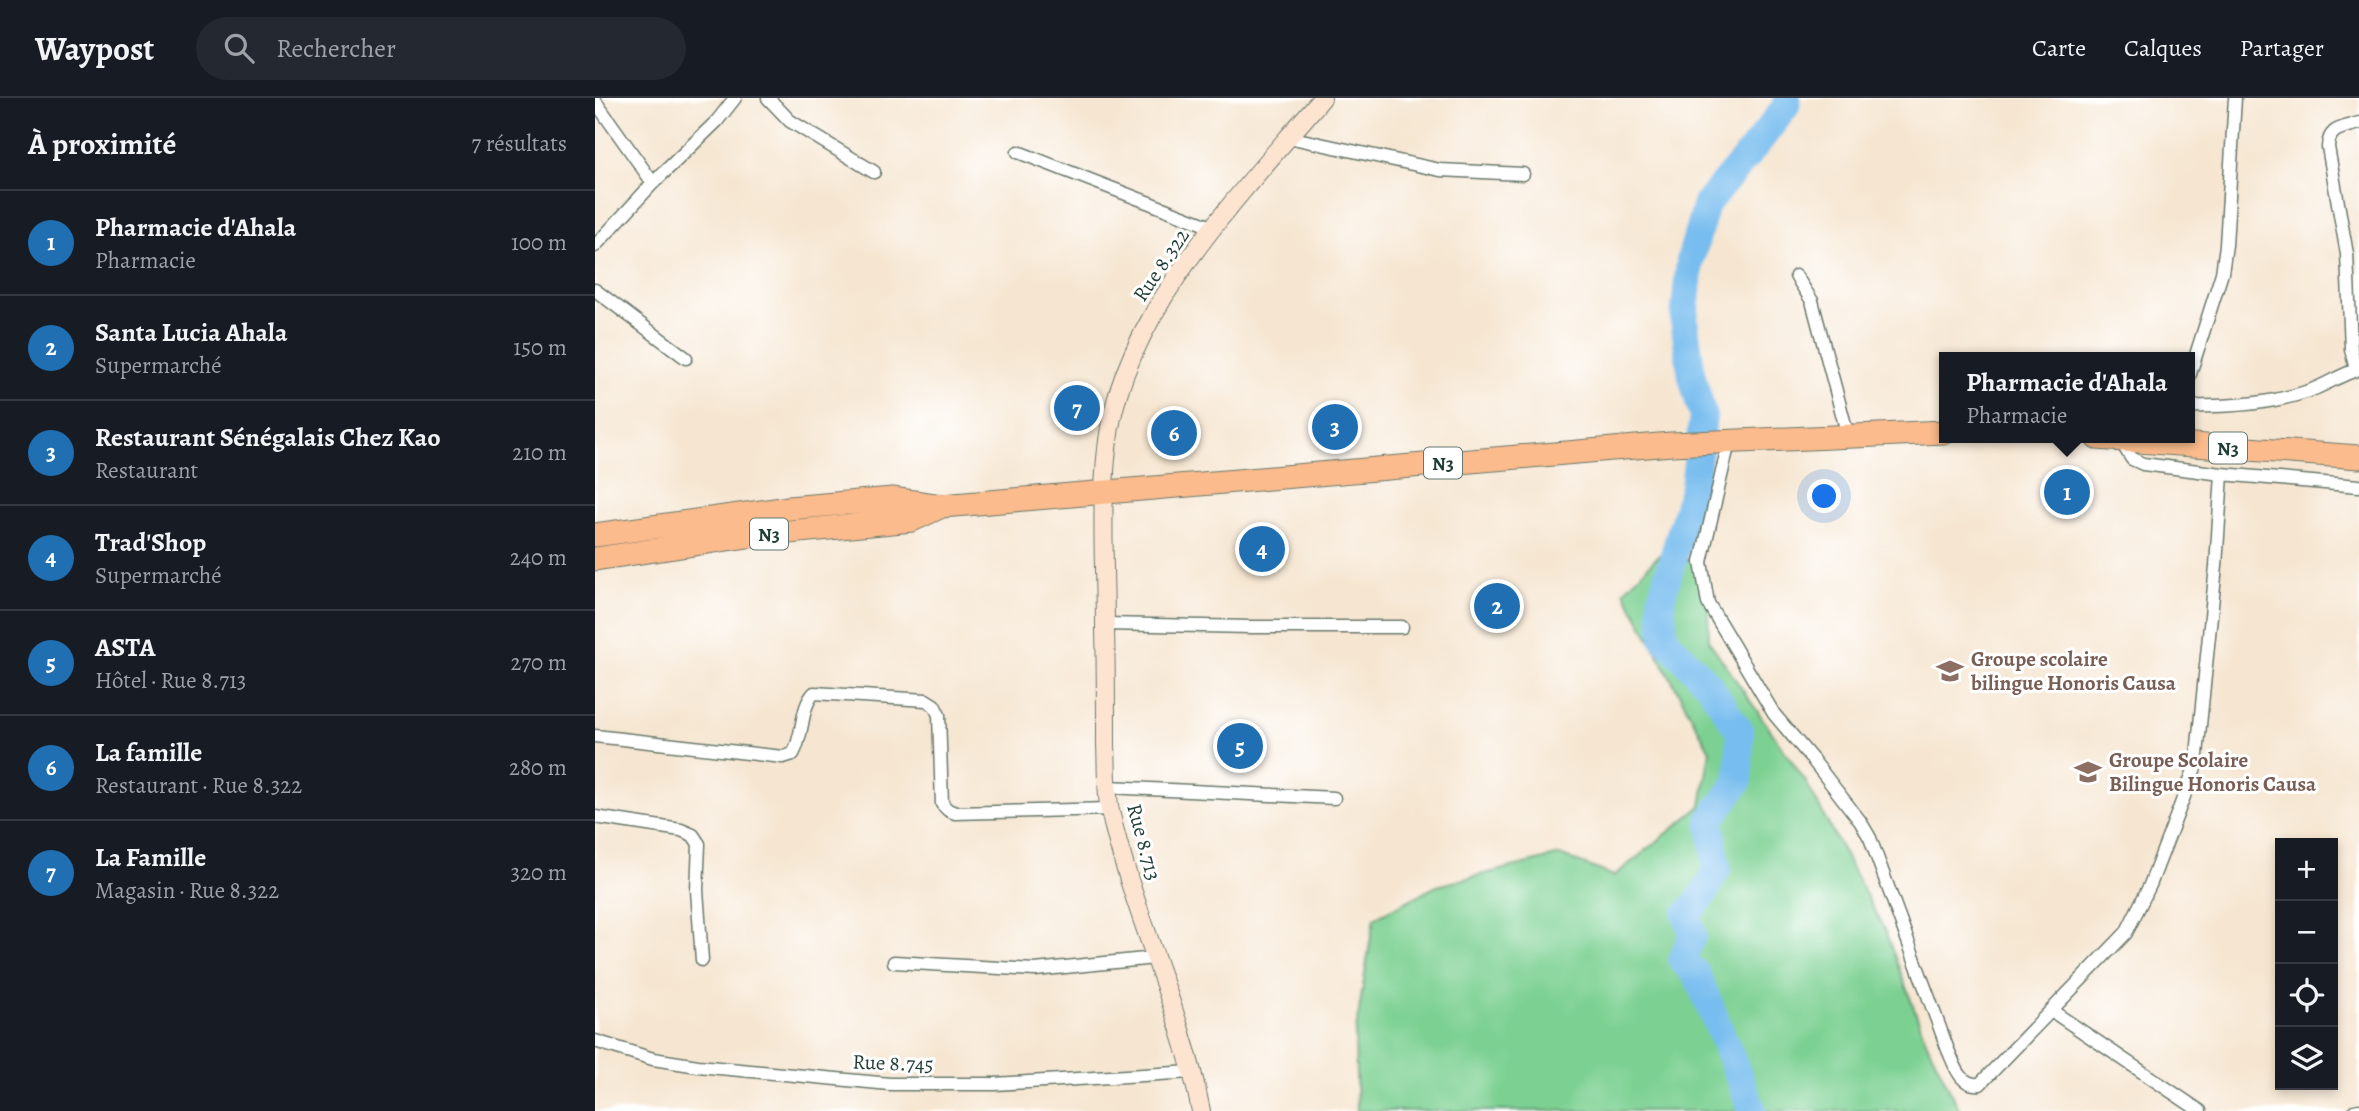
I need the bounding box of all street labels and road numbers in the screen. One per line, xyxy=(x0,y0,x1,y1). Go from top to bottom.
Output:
street label: Rue 8.322 xyxy=(1126,223,1196,307)
road number: N3 xyxy=(2209,432,2247,464)
road number: N3 xyxy=(1424,448,1462,478)
road number: N3 xyxy=(750,518,788,550)
street label: Rue 8.713 xyxy=(1120,800,1168,884)
street label: Rue 8.745 xyxy=(852,1048,934,1078)

